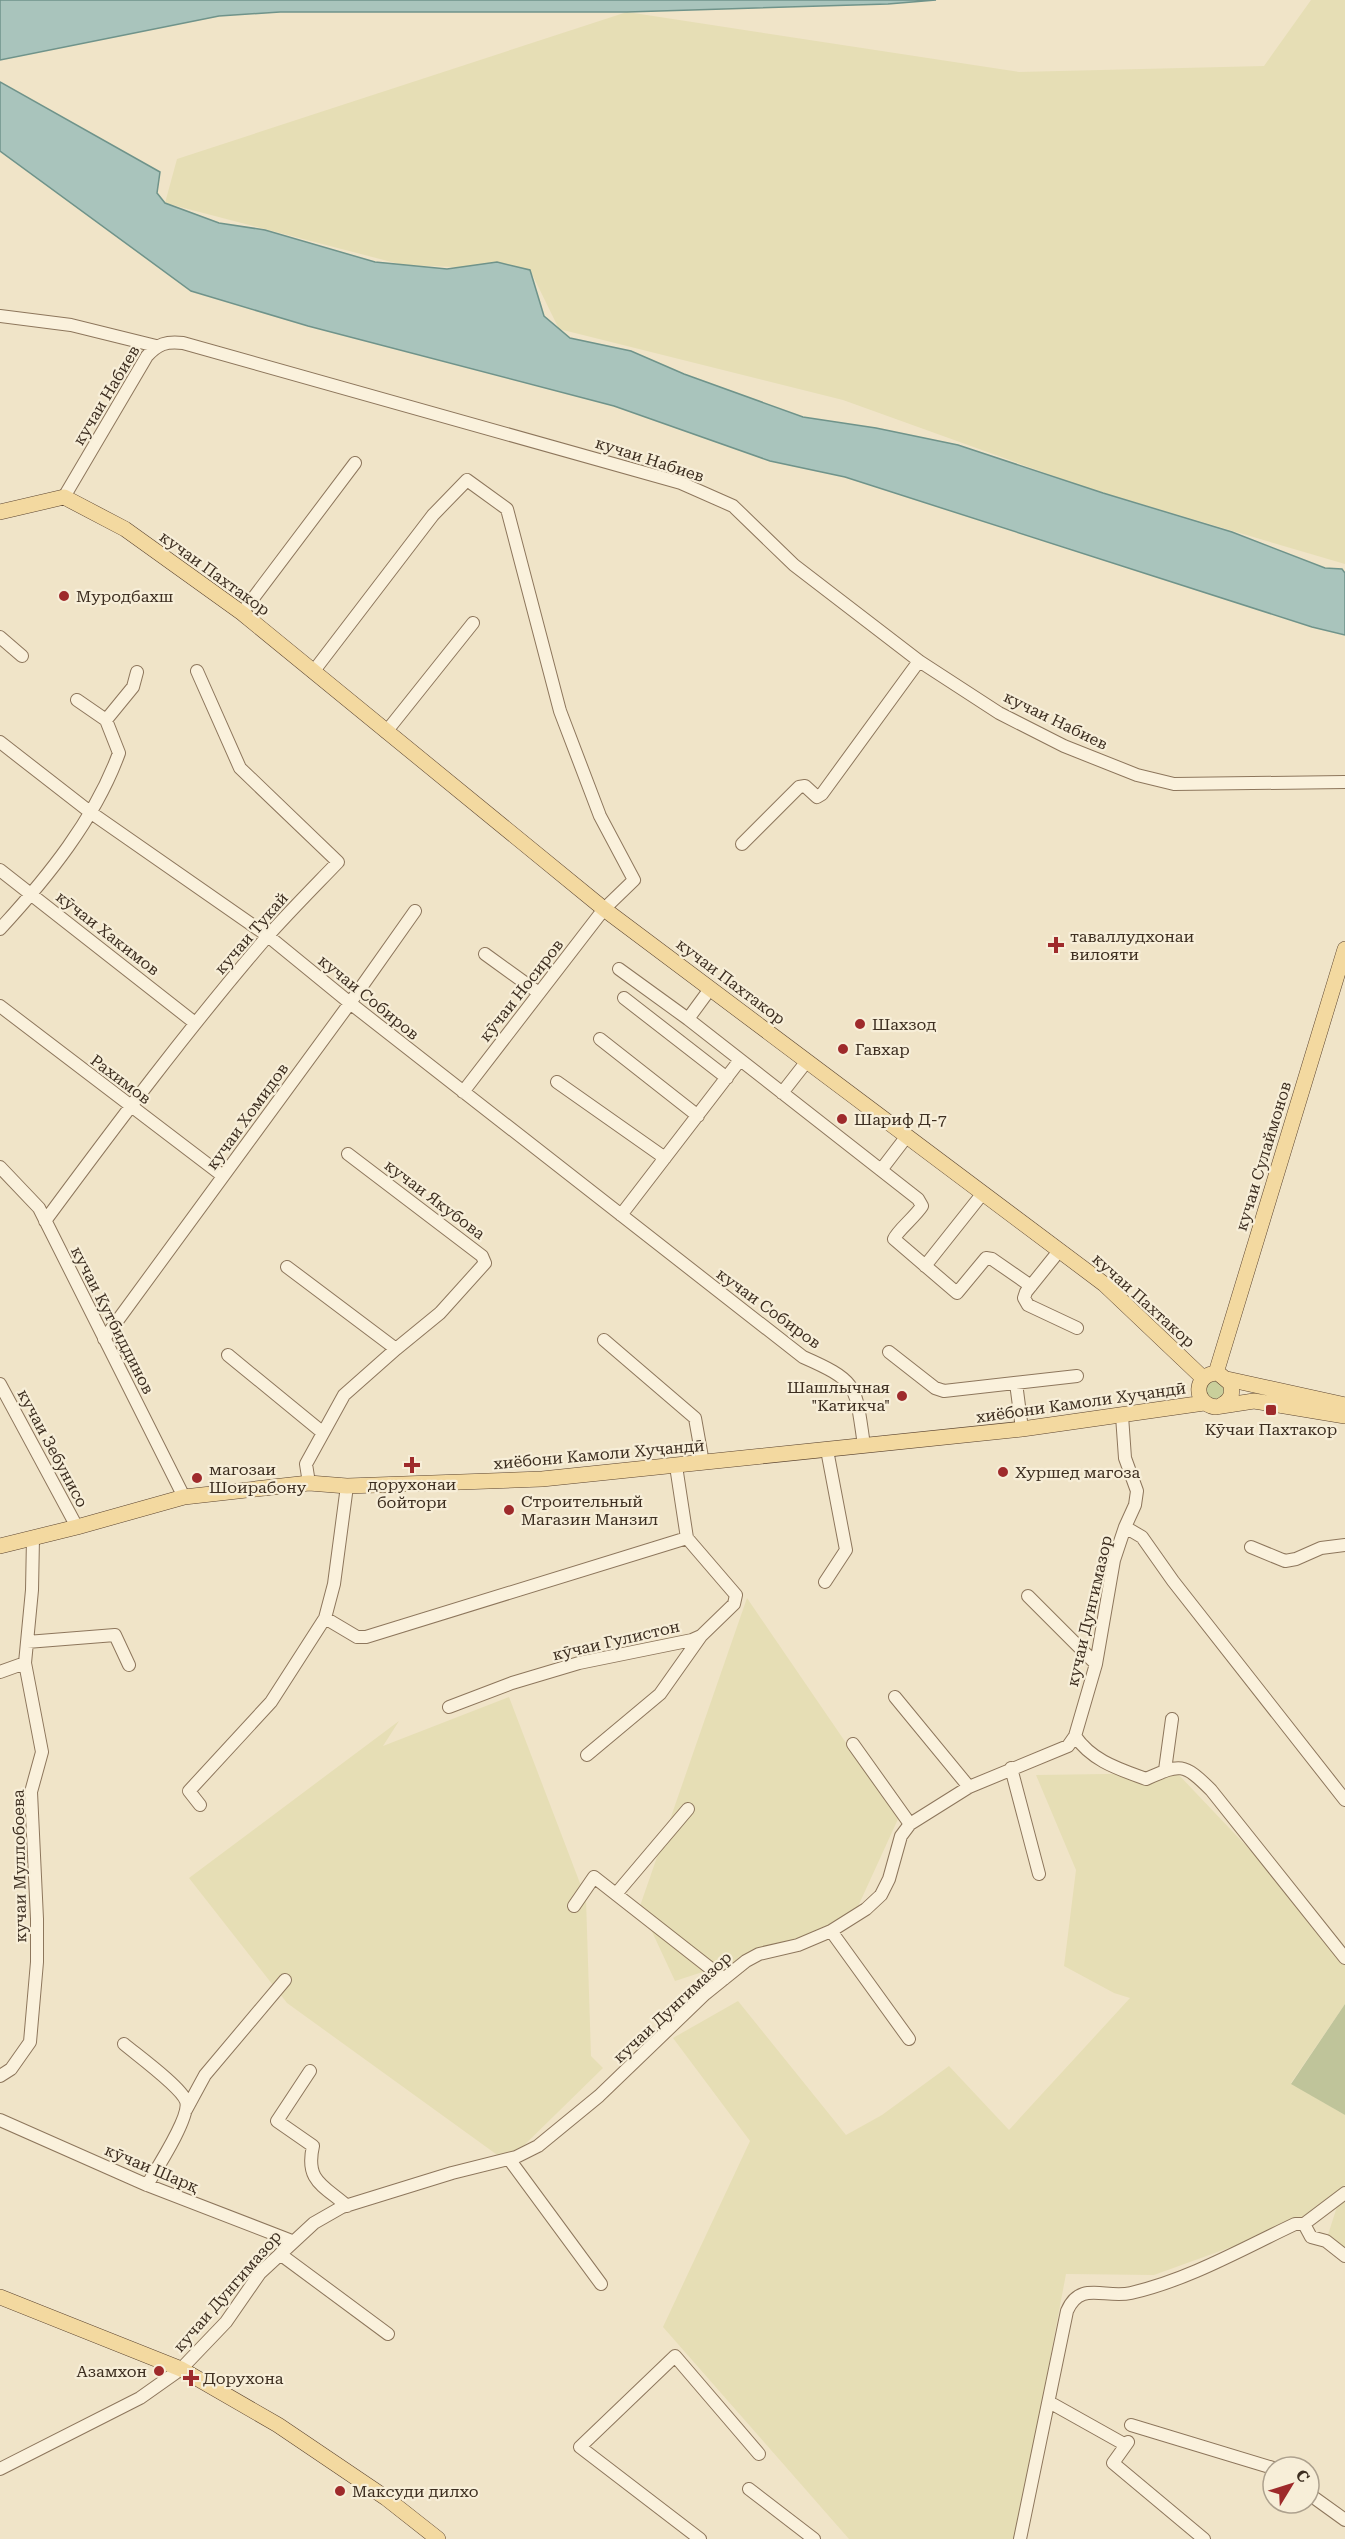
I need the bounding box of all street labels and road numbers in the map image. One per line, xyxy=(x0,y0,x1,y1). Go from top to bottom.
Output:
street label: кучаи Набиев xyxy=(69,342,144,449)
street label: кучаи Набиев xyxy=(593,433,707,486)
street label: кучаи Пахтакор xyxy=(156,527,273,620)
street label: кучаи Набиев xyxy=(1001,687,1111,754)
street label: кӯчаи Хакимов xyxy=(52,887,163,980)
street label: кучаи Тукай xyxy=(211,888,292,978)
street label: кучаи Пахтакор xyxy=(673,934,789,1029)
street label: кӯчаи Носиров xyxy=(475,935,567,1045)
street label: кучаи Собиров xyxy=(314,951,423,1044)
street label: Рахимов xyxy=(87,1051,155,1108)
street label: кучаи Хомидов xyxy=(202,1059,292,1173)
street label: кучаи Сулаймонов xyxy=(1232,1079,1295,1233)
street label: кучаи Якубова xyxy=(381,1156,489,1243)
street label: кучаи Кутбиддинов xyxy=(67,1243,158,1397)
street label: кучаи Пахтакор xyxy=(1088,1249,1199,1351)
street label: кучаи Собиров xyxy=(713,1264,825,1353)
street label: хиёбони Камоли Хуҷандӣ xyxy=(975,1378,1187,1427)
street label: кучаи Зебунисо xyxy=(13,1386,92,1511)
street label: хиёбони Камоли Хуҷандӣ xyxy=(493,1436,706,1473)
street label: кучаи Дунгимазор xyxy=(1063,1534,1116,1688)
street label: кӯчаи Гулистон xyxy=(551,1617,682,1664)
street label: кучаи Муллобоева xyxy=(9,1789,30,1943)
street label: кучаи Дунгимазор xyxy=(609,1948,735,2067)
street label: кӯчаи Шарқ xyxy=(102,2140,202,2197)
street label: кучаи Дунгимазор xyxy=(170,2227,285,2356)

